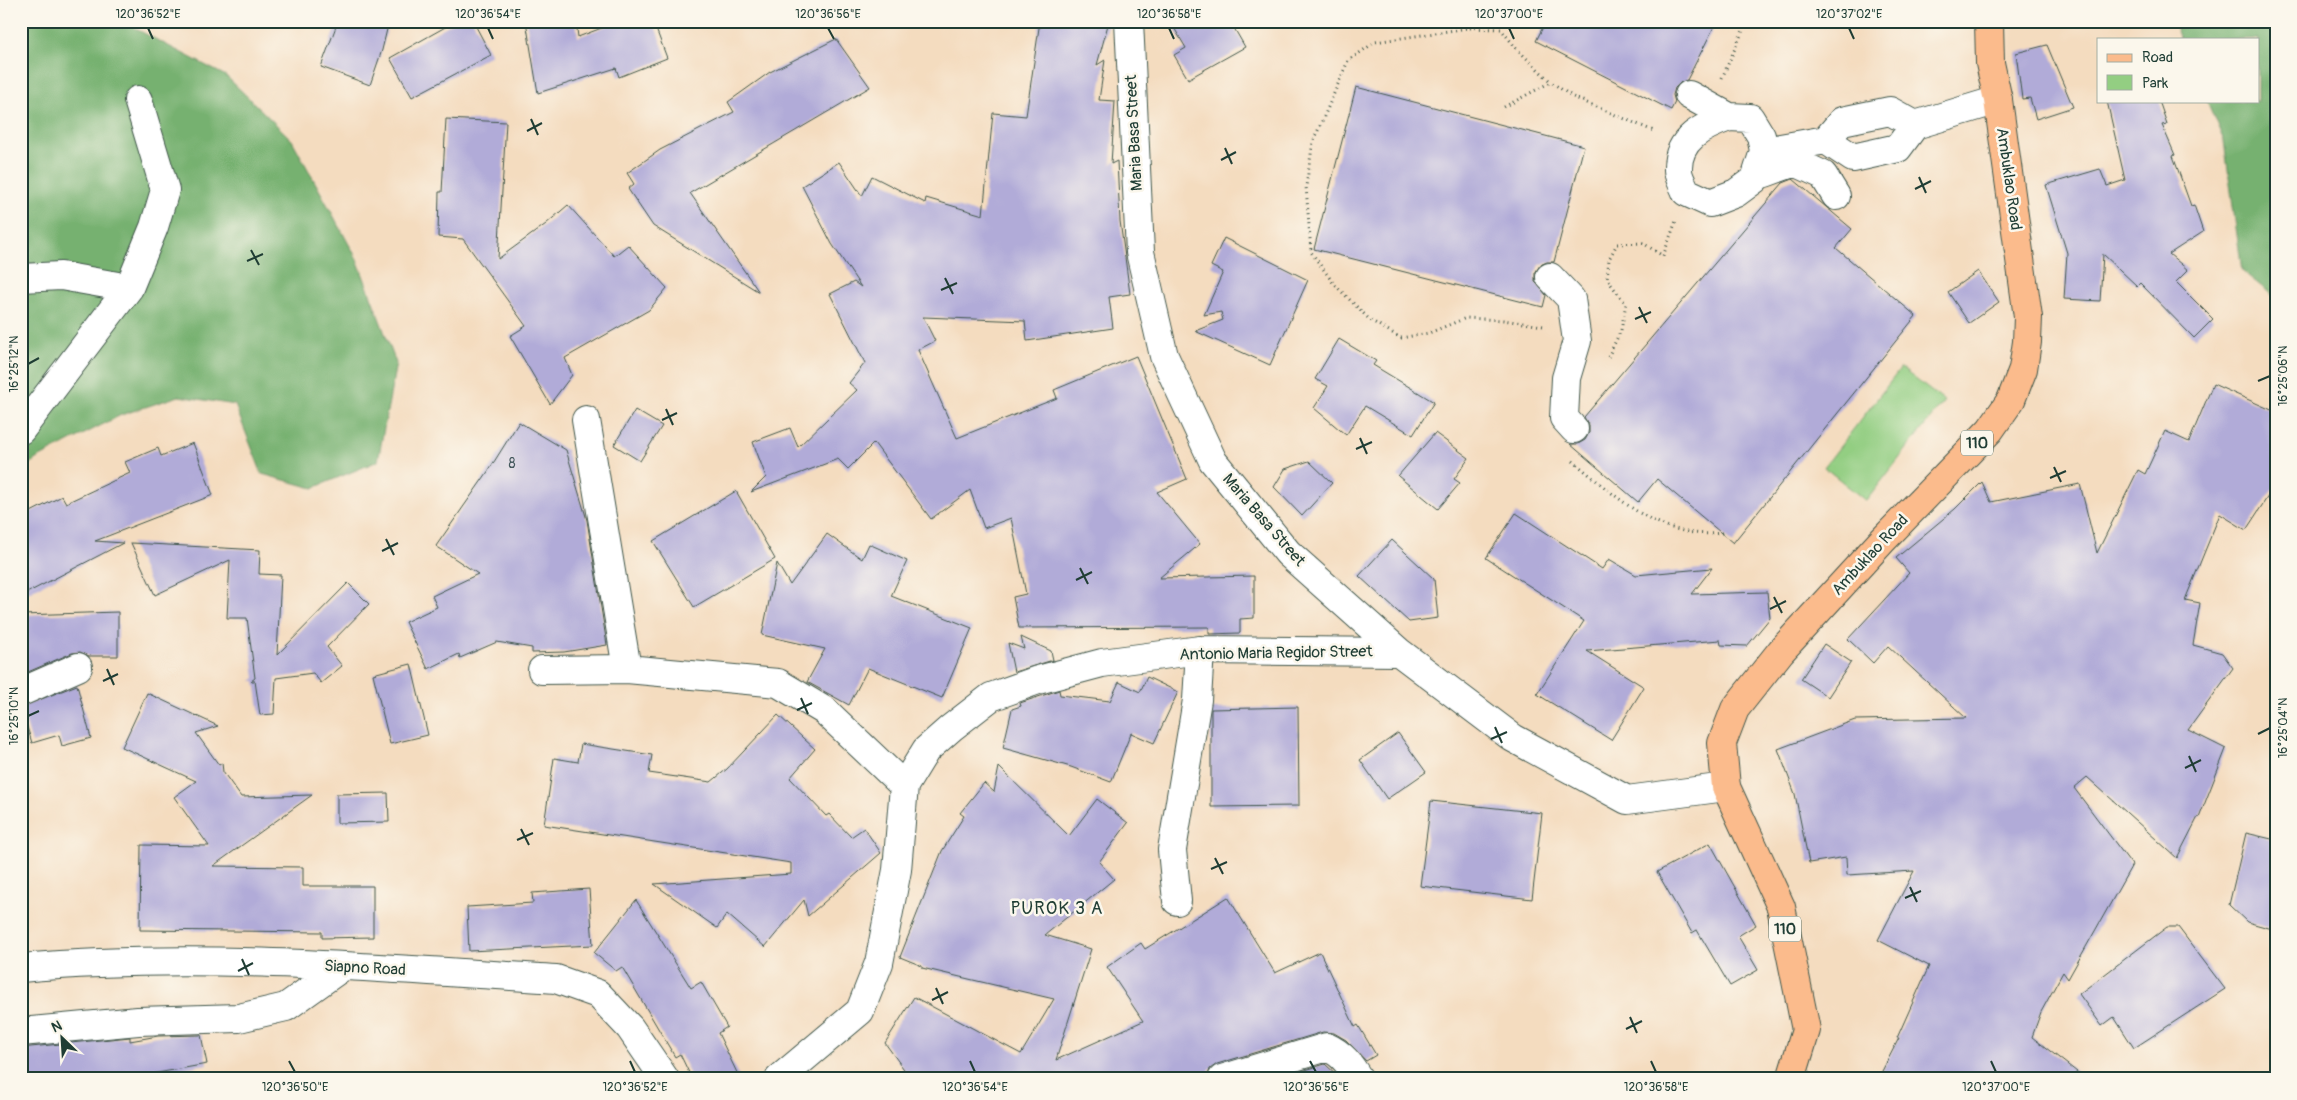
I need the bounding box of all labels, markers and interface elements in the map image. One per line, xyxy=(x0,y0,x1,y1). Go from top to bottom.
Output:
text: 120°36'52"E xyxy=(115,7,181,22)
text: 120°36'54"E xyxy=(455,7,521,22)
text: 120°36'56"E xyxy=(795,7,861,22)
text: 120°36'58"E xyxy=(1137,7,1201,22)
text: 120°37'00"E xyxy=(1475,7,1543,22)
text: 120°37'02"E xyxy=(1816,7,1882,22)
legend xyxy=(2097,38,2260,102)
text: Road xyxy=(2142,48,2173,67)
street label: Maria Basa Street xyxy=(1121,74,1147,192)
text: Park xyxy=(2142,74,2169,93)
street label: Ambuklao Road xyxy=(1992,126,2026,232)
text: 16°25'12"N xyxy=(7,336,22,392)
text: 16°25'06"N xyxy=(2276,346,2291,406)
road number: 110 xyxy=(1961,430,1993,456)
house number: 8 xyxy=(508,455,516,472)
street label: Maria Basa Street xyxy=(1218,470,1310,571)
street label: Ambuklao Road xyxy=(1827,510,1913,600)
street label: Antonio Maria Regidor Street xyxy=(1179,641,1373,665)
text: 16°25'10"N xyxy=(7,687,22,745)
text: 16°25'04"N xyxy=(2276,698,2291,758)
district label: PUROK 3 A xyxy=(1010,897,1104,920)
road number: 110 xyxy=(1769,916,1801,942)
street label: Siapno Road xyxy=(324,956,406,980)
north arrow xyxy=(38,1012,88,1062)
text: N xyxy=(49,1017,65,1036)
text: 120°36'50"E xyxy=(262,1080,328,1095)
text: 120°36'52"E xyxy=(602,1080,668,1095)
text: 120°36'54"E xyxy=(942,1080,1008,1095)
text: 120°36'56"E xyxy=(1283,1080,1349,1095)
text: 120°36'58"E xyxy=(1624,1080,1688,1095)
text: 120°37'00"E xyxy=(1962,1080,2030,1095)

